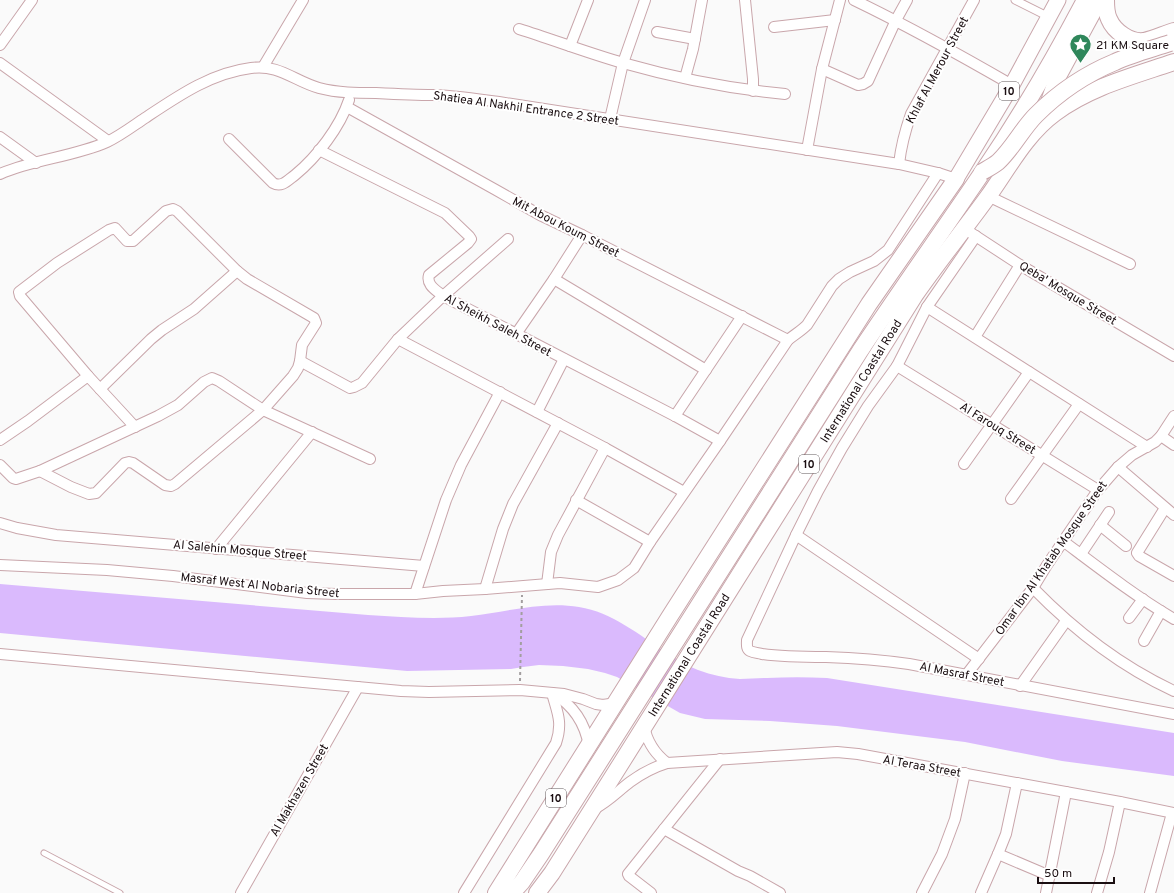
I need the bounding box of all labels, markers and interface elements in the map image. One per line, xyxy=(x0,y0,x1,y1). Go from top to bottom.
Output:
street label: Khlaf Al Merour Street xyxy=(903,14,973,127)
place icon: 21 KM Square xyxy=(1067,32,1093,65)
place label: 21 KM Square xyxy=(1096,38,1169,54)
road number: 10 xyxy=(999,82,1019,100)
street label: Shatiea Al Nakhil Entrance 2 Street xyxy=(432,88,620,130)
street label: Mit Abou Koum Street xyxy=(509,194,622,262)
street label: Qeba' Mosque Street xyxy=(1016,258,1119,329)
street label: Al Sheikh Saleh Street xyxy=(441,291,554,361)
street label: International Coastal Road xyxy=(817,317,906,446)
street label: Al Farouq Street xyxy=(956,399,1038,459)
road number: 10 xyxy=(799,455,819,473)
street label: Omar Ibn Al Khatab Mosque Street xyxy=(992,478,1111,639)
street label: Al Salehin Mosque Street xyxy=(172,537,307,565)
street label: Masraf West Al Nobaria Street xyxy=(180,570,340,602)
street label: International Coastal Road xyxy=(645,591,734,720)
street label: Al Masraf Street xyxy=(918,659,1006,691)
street label: Al Makhazen Street xyxy=(267,741,333,840)
street label: Al Teraa Street xyxy=(881,752,962,782)
road number: 10 xyxy=(546,789,566,807)
scale bar xyxy=(1038,859,1114,885)
text: 50 m xyxy=(1044,866,1072,882)

